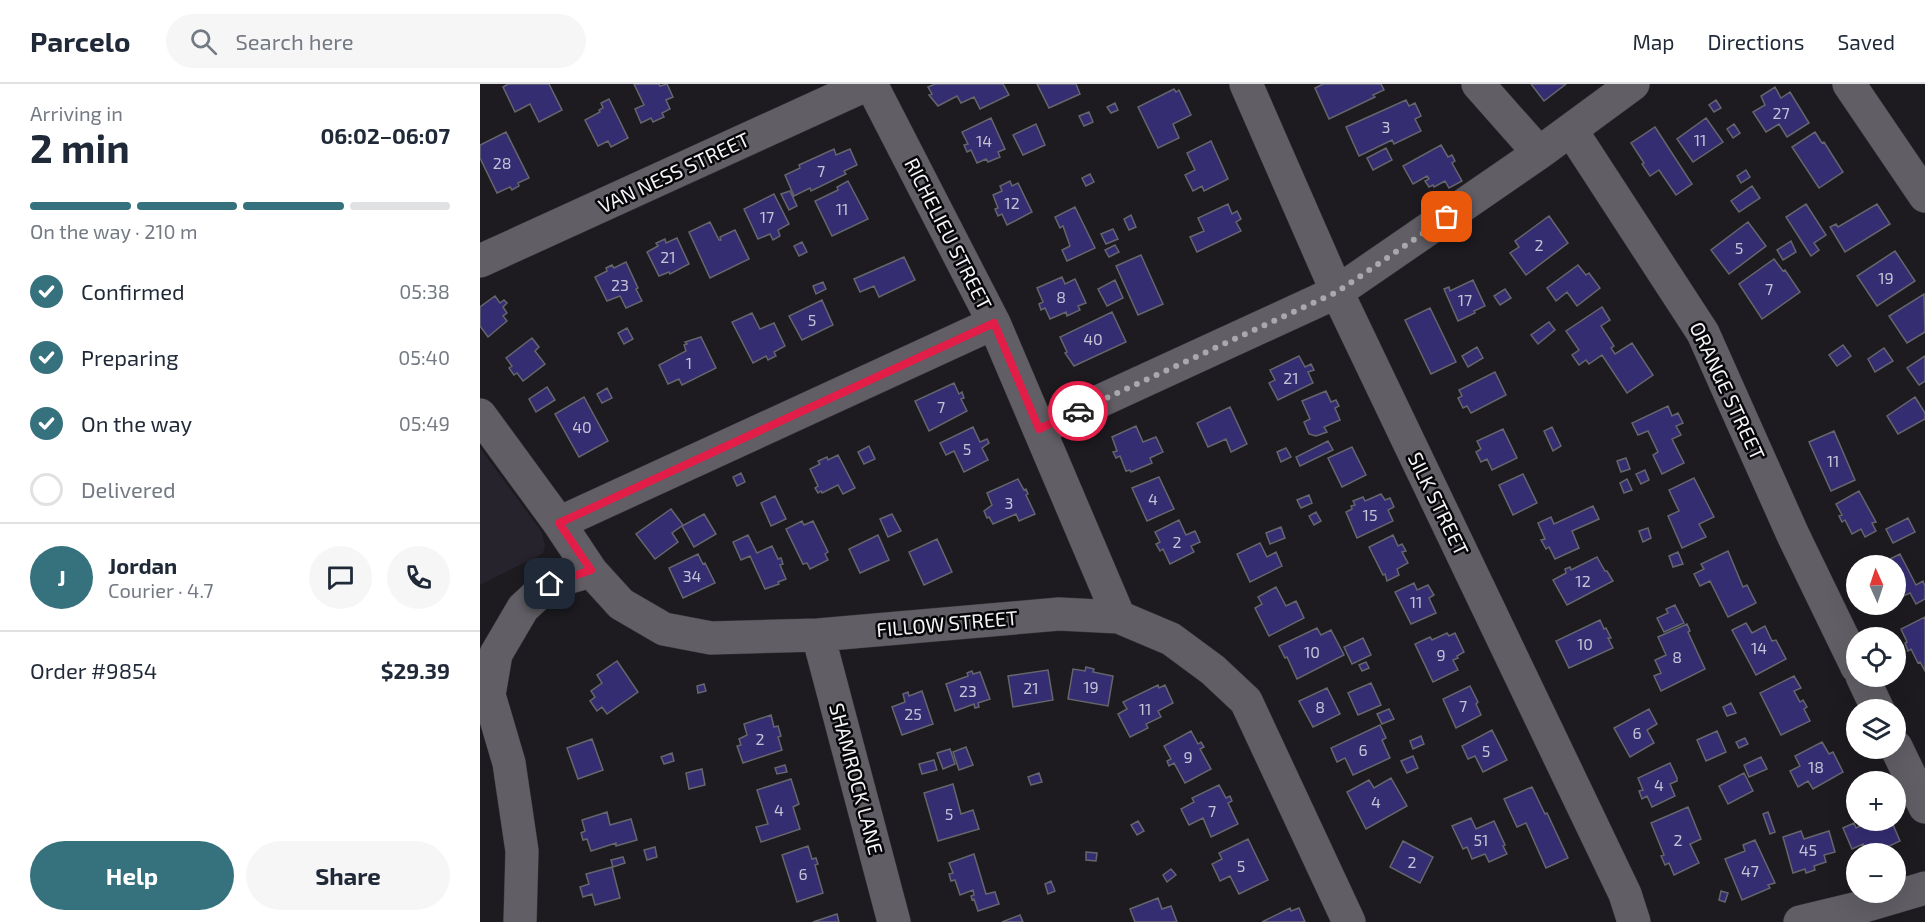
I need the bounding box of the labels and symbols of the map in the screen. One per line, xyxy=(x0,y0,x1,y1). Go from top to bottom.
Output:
house number: 27 xyxy=(1772,103,1790,122)
house number: 3 xyxy=(1382,117,1390,136)
street label: VAN NESS STREET xyxy=(594,126,753,218)
house number: 11 xyxy=(1694,130,1706,149)
house number: 14 xyxy=(976,131,992,150)
house number: 28 xyxy=(493,153,511,172)
street label: RICHELIEU STREET xyxy=(900,154,998,314)
house number: 7 xyxy=(817,161,825,180)
pin xyxy=(1421,191,1472,242)
house number: 12 xyxy=(1004,193,1020,212)
house number: 11 xyxy=(836,199,848,218)
house number: 17 xyxy=(760,207,774,226)
house number: 2 xyxy=(1535,235,1544,254)
house number: 5 xyxy=(1735,238,1743,257)
house number: 21 xyxy=(660,247,676,266)
house number: 19 xyxy=(1878,268,1894,287)
house number: 23 xyxy=(611,275,629,294)
house number: 7 xyxy=(1765,279,1773,298)
house number: 8 xyxy=(1056,287,1066,306)
house number: 17 xyxy=(1458,290,1472,309)
house number: 5 xyxy=(808,310,816,329)
street label: ORANGE STREET xyxy=(1685,318,1771,464)
house number: 40 xyxy=(1083,329,1103,348)
house number: 1 xyxy=(686,353,692,372)
house number: 21 xyxy=(1283,368,1299,387)
courier xyxy=(1048,381,1108,441)
house number: 7 xyxy=(937,397,945,416)
house number: 40 xyxy=(572,417,592,436)
house number: 5 xyxy=(963,439,971,458)
street label: SILK STREET xyxy=(1404,448,1474,560)
house number: 11 xyxy=(1827,451,1839,470)
house number: 4 xyxy=(1148,489,1158,508)
house number: 3 xyxy=(1005,493,1013,512)
house number: 15 xyxy=(1363,505,1377,524)
house number: 2 xyxy=(1173,532,1182,551)
north arrow xyxy=(1846,555,1906,615)
pin xyxy=(524,558,575,609)
house number: 34 xyxy=(683,566,702,585)
house number: 12 xyxy=(1575,571,1591,590)
house number: 11 xyxy=(1410,592,1422,611)
street label: FILLOW STREET xyxy=(875,605,1019,641)
house number: 10 xyxy=(1577,634,1593,653)
house number: 14 xyxy=(1751,638,1767,657)
house number: 10 xyxy=(1304,642,1320,661)
house number: 9 xyxy=(1436,645,1446,664)
house number: 8 xyxy=(1672,647,1682,666)
house number: 19 xyxy=(1083,677,1099,696)
house number: 21 xyxy=(1023,678,1039,697)
house number: 23 xyxy=(959,681,977,700)
house number: 7 xyxy=(1459,696,1467,715)
house number: 8 xyxy=(1315,697,1325,716)
house number: 11 xyxy=(1139,699,1151,718)
street label: SHAMROCK LANE xyxy=(825,700,889,857)
house number: 25 xyxy=(904,704,922,723)
house number: 6 xyxy=(1632,723,1642,742)
house number: 2 xyxy=(756,729,765,748)
house number: 6 xyxy=(1358,740,1368,759)
house number: 5 xyxy=(1482,741,1490,760)
house number: 9 xyxy=(1183,747,1193,766)
house number: 18 xyxy=(1808,757,1824,776)
house number: 4 xyxy=(1654,775,1664,794)
house number: 4 xyxy=(1371,792,1381,811)
house number: 4 xyxy=(774,800,784,819)
house number: 7 xyxy=(1208,801,1216,820)
house number: 5 xyxy=(945,804,953,823)
house number: 51 xyxy=(1474,830,1488,849)
house number: 2 xyxy=(1674,830,1683,849)
house number: 45 xyxy=(1799,840,1817,859)
house number: 2 xyxy=(1408,852,1417,871)
house number: 5 xyxy=(1237,856,1245,875)
house number: 47 xyxy=(1741,861,1759,880)
house number: 6 xyxy=(798,864,808,883)

